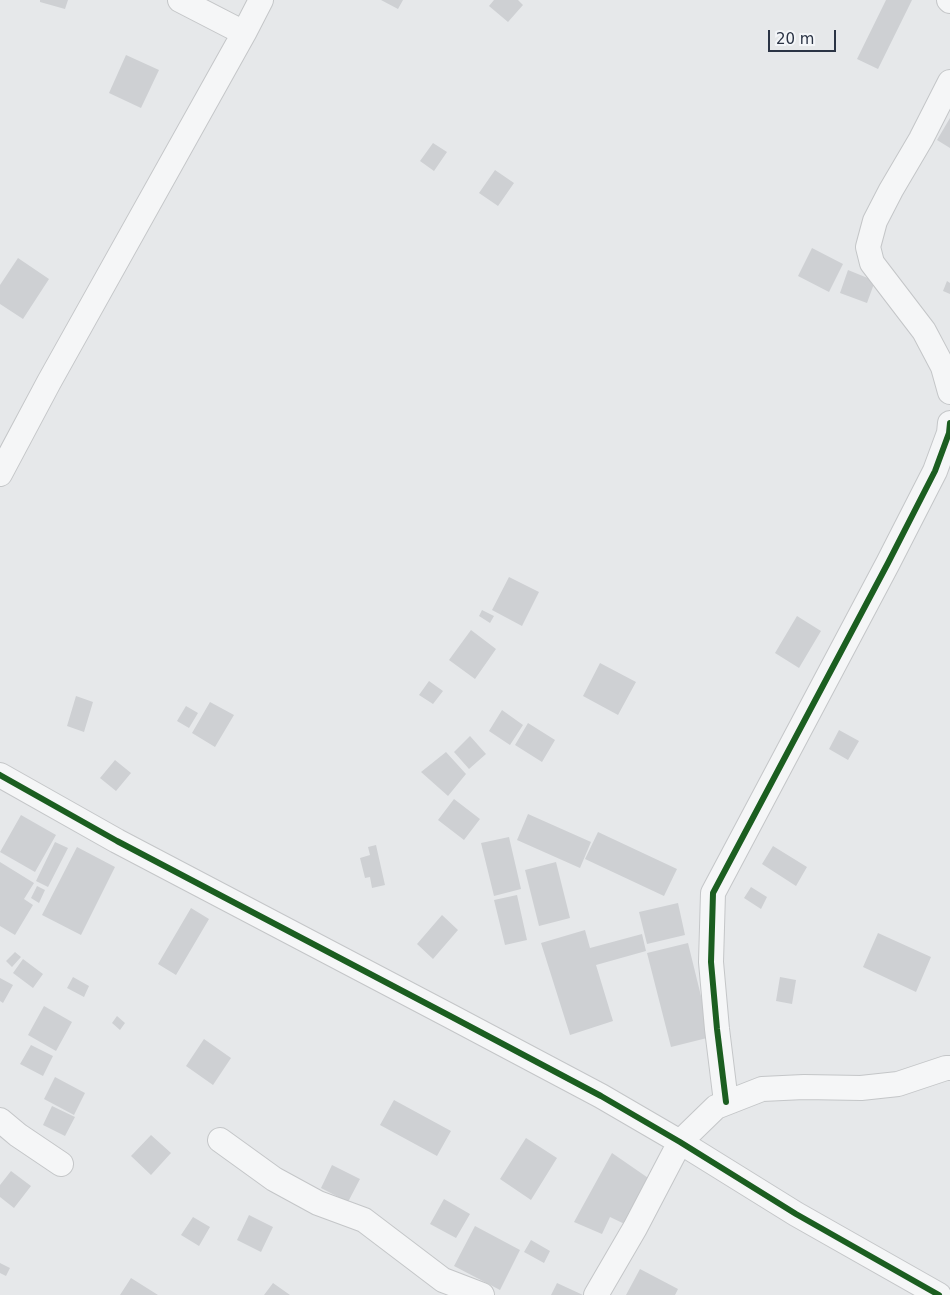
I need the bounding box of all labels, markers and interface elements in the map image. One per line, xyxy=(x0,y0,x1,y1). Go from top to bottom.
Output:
scale bar xyxy=(770,20,838,52)
text: 20 m xyxy=(776,30,814,48)

